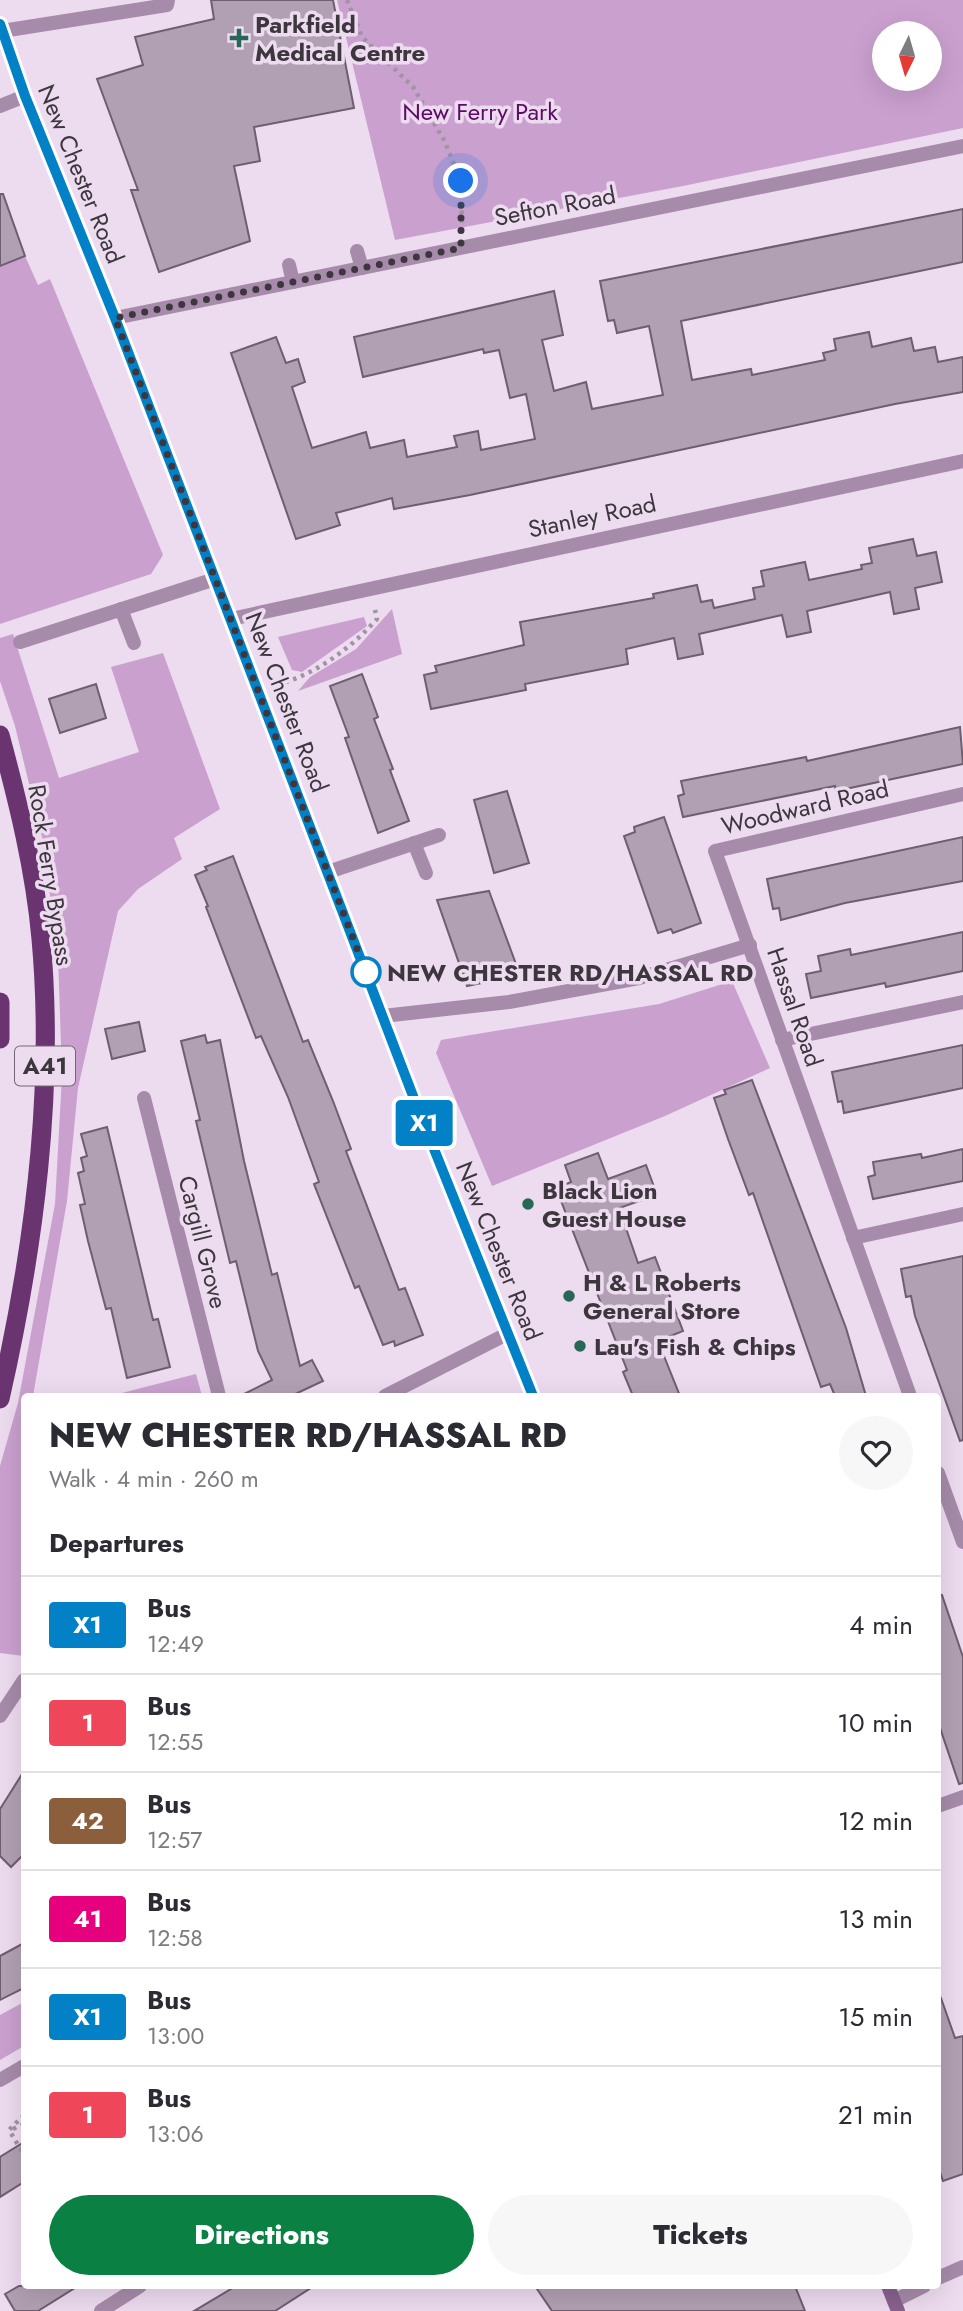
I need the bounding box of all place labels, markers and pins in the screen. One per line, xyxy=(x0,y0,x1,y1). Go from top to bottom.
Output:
place label: Parkfield Medical Centre xyxy=(255,7,425,70)
marker: Parkfield Medical Centre xyxy=(229,28,249,48)
place label: NEW CHESTER RD/HASSAL RD xyxy=(387,955,753,990)
marker: NEW CHESTER RD/HASSAL RD xyxy=(351,957,381,987)
place label: Black Lion Guest House xyxy=(542,1173,686,1236)
marker: Black Lion Guest House xyxy=(520,1196,536,1212)
place label: H & L Roberts General Store xyxy=(583,1265,741,1328)
marker: H & L Roberts General Store xyxy=(561,1288,577,1304)
place label: Lau's Fish & Chips xyxy=(594,1329,796,1364)
marker: Lau's Fish & Chips xyxy=(572,1338,588,1354)

